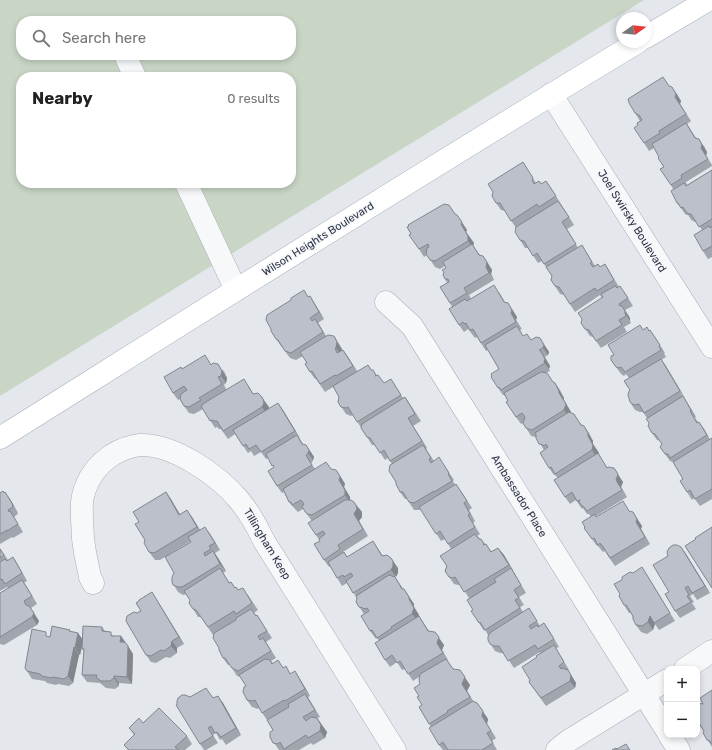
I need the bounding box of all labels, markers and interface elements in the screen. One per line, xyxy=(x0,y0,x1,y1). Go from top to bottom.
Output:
north arrow xyxy=(616,12,652,48)
search box xyxy=(16,16,296,60)
icon: search xyxy=(30,27,52,49)
text: Search here xyxy=(62,29,146,47)
text: Nearby xyxy=(32,88,93,108)
text: 0 results xyxy=(227,91,280,106)
street label: Joel Swirsky Boulevard xyxy=(595,167,669,275)
street label: Wilson Heights Boulevard xyxy=(260,199,376,279)
street label: Ambassador Place xyxy=(488,452,550,540)
street label: Tillingham Keep xyxy=(241,506,293,582)
map controls xyxy=(664,666,700,738)
button: + xyxy=(664,666,700,702)
button: − xyxy=(664,702,700,738)

